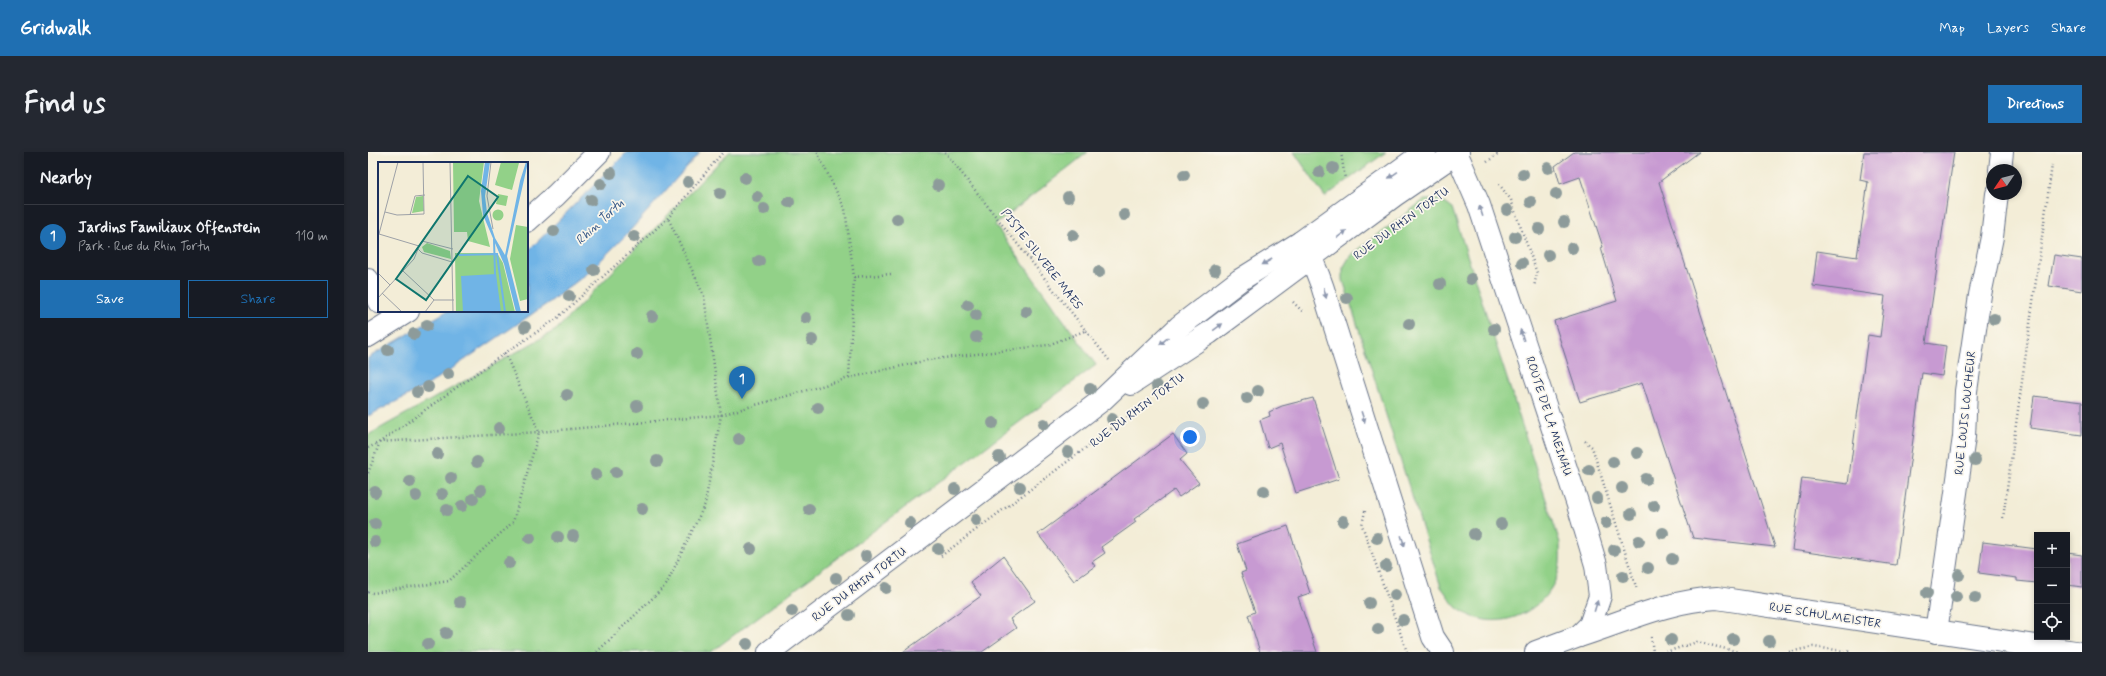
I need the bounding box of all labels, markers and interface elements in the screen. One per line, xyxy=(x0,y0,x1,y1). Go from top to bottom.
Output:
text: Gridwalk xyxy=(20,16,91,41)
text: Map xyxy=(1939,19,1965,37)
text: Layers xyxy=(1987,19,2029,37)
text: Share xyxy=(2051,19,2086,37)
button: Directions xyxy=(1988,85,2082,123)
text: Find us xyxy=(24,86,105,123)
inset map xyxy=(378,162,528,312)
north arrow xyxy=(1986,164,2022,200)
text: Nearby xyxy=(40,167,92,189)
one-way arrow xyxy=(1388,171,1398,179)
street label: RUE DU RHIN TORTU xyxy=(1351,184,1453,264)
water label: Rhin Tortu xyxy=(572,195,628,249)
one-way arrow xyxy=(1478,205,1484,217)
street label: PISTE SILVERE MAES xyxy=(997,206,1086,313)
text: Jardins Familiaux Offenstein xyxy=(78,218,260,238)
text: 1 xyxy=(50,228,56,245)
text: 110 m xyxy=(295,228,328,245)
one-way arrow xyxy=(1337,230,1347,238)
text: Park · Rue du Rhin Tortu xyxy=(78,238,210,255)
one-way arrow xyxy=(1261,258,1273,265)
button: Save xyxy=(40,280,180,318)
button: Share xyxy=(188,280,328,318)
one-way arrow xyxy=(1322,287,1328,299)
one-way arrow xyxy=(1212,322,1223,331)
one-way arrow xyxy=(1519,328,1525,340)
one-way arrow xyxy=(1159,336,1169,345)
street label: RUE LOUIS LOUCHEUR xyxy=(1952,350,1980,476)
street label: ROUTE DE LA MEINAU xyxy=(1521,355,1575,478)
pin: 1 xyxy=(729,366,755,399)
street label: RUE DU RHIN TORTU xyxy=(1087,370,1188,452)
one-way arrow xyxy=(1360,411,1366,423)
your location xyxy=(1180,427,1200,447)
map controls xyxy=(2034,532,2070,640)
button: + xyxy=(2034,532,2070,568)
one-way arrow xyxy=(1400,535,1406,547)
street label: RUE DU RHIN TORTU xyxy=(809,544,910,626)
button: − xyxy=(2034,568,2070,604)
street label: RUE SCHULMEISTER xyxy=(1768,599,1882,633)
one-way arrow xyxy=(1594,600,1600,612)
button: locate xyxy=(2034,604,2070,640)

